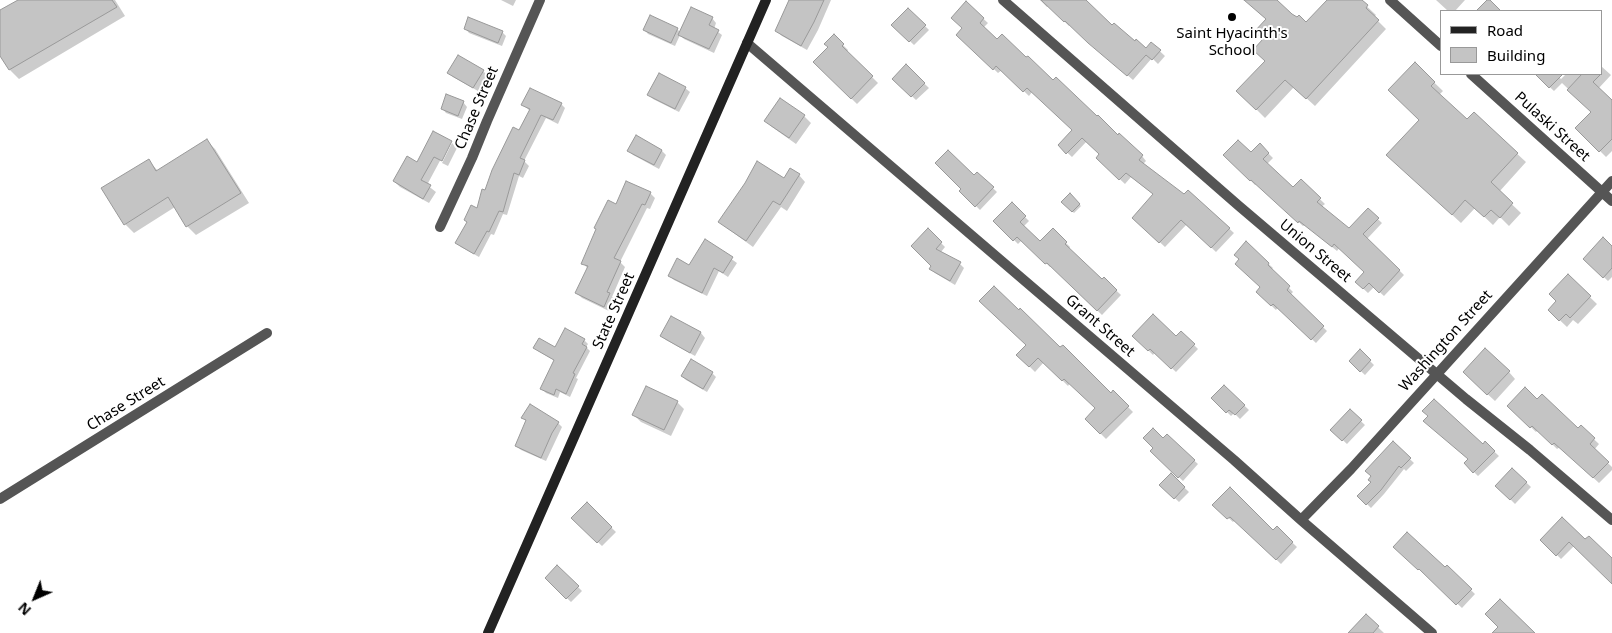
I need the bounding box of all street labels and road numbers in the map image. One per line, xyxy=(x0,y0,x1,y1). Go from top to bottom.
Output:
street label: Chase Street xyxy=(451,64,503,152)
street label: Pulaski Street xyxy=(1511,88,1593,166)
street label: Union Street xyxy=(1275,216,1355,286)
street label: State Street xyxy=(589,270,639,352)
street label: Washington Street xyxy=(1396,287,1496,395)
street label: Grant Street xyxy=(1062,291,1138,361)
street label: Chase Street xyxy=(84,373,168,435)

